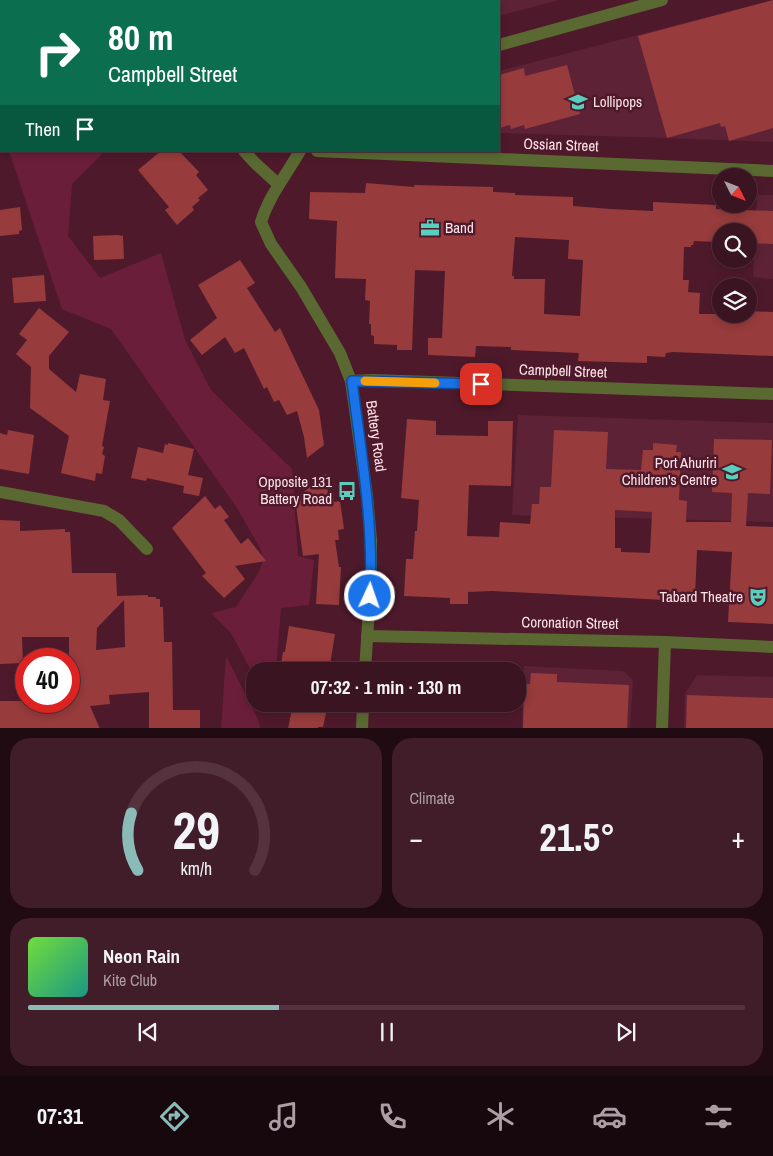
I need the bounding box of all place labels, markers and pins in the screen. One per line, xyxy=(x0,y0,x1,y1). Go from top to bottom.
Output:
school or university icon: Lollipops xyxy=(567,91,589,113)
place label: Lollipops xyxy=(593,91,642,112)
office icon: Band xyxy=(419,217,441,239)
place label: Band xyxy=(445,217,474,238)
pin xyxy=(460,363,502,405)
place label: Port Ahuriri Children's Centre xyxy=(622,452,717,490)
school or university icon: Port Ahuriri Children's Centre xyxy=(721,461,743,483)
place label: Opposite 131 Battery Road xyxy=(258,471,332,509)
bus stop icon: Opposite 131 Battery Road xyxy=(336,480,358,502)
place label: Tabard Theatre xyxy=(660,586,743,607)
theatre icon: Tabard Theatre xyxy=(747,586,769,608)

